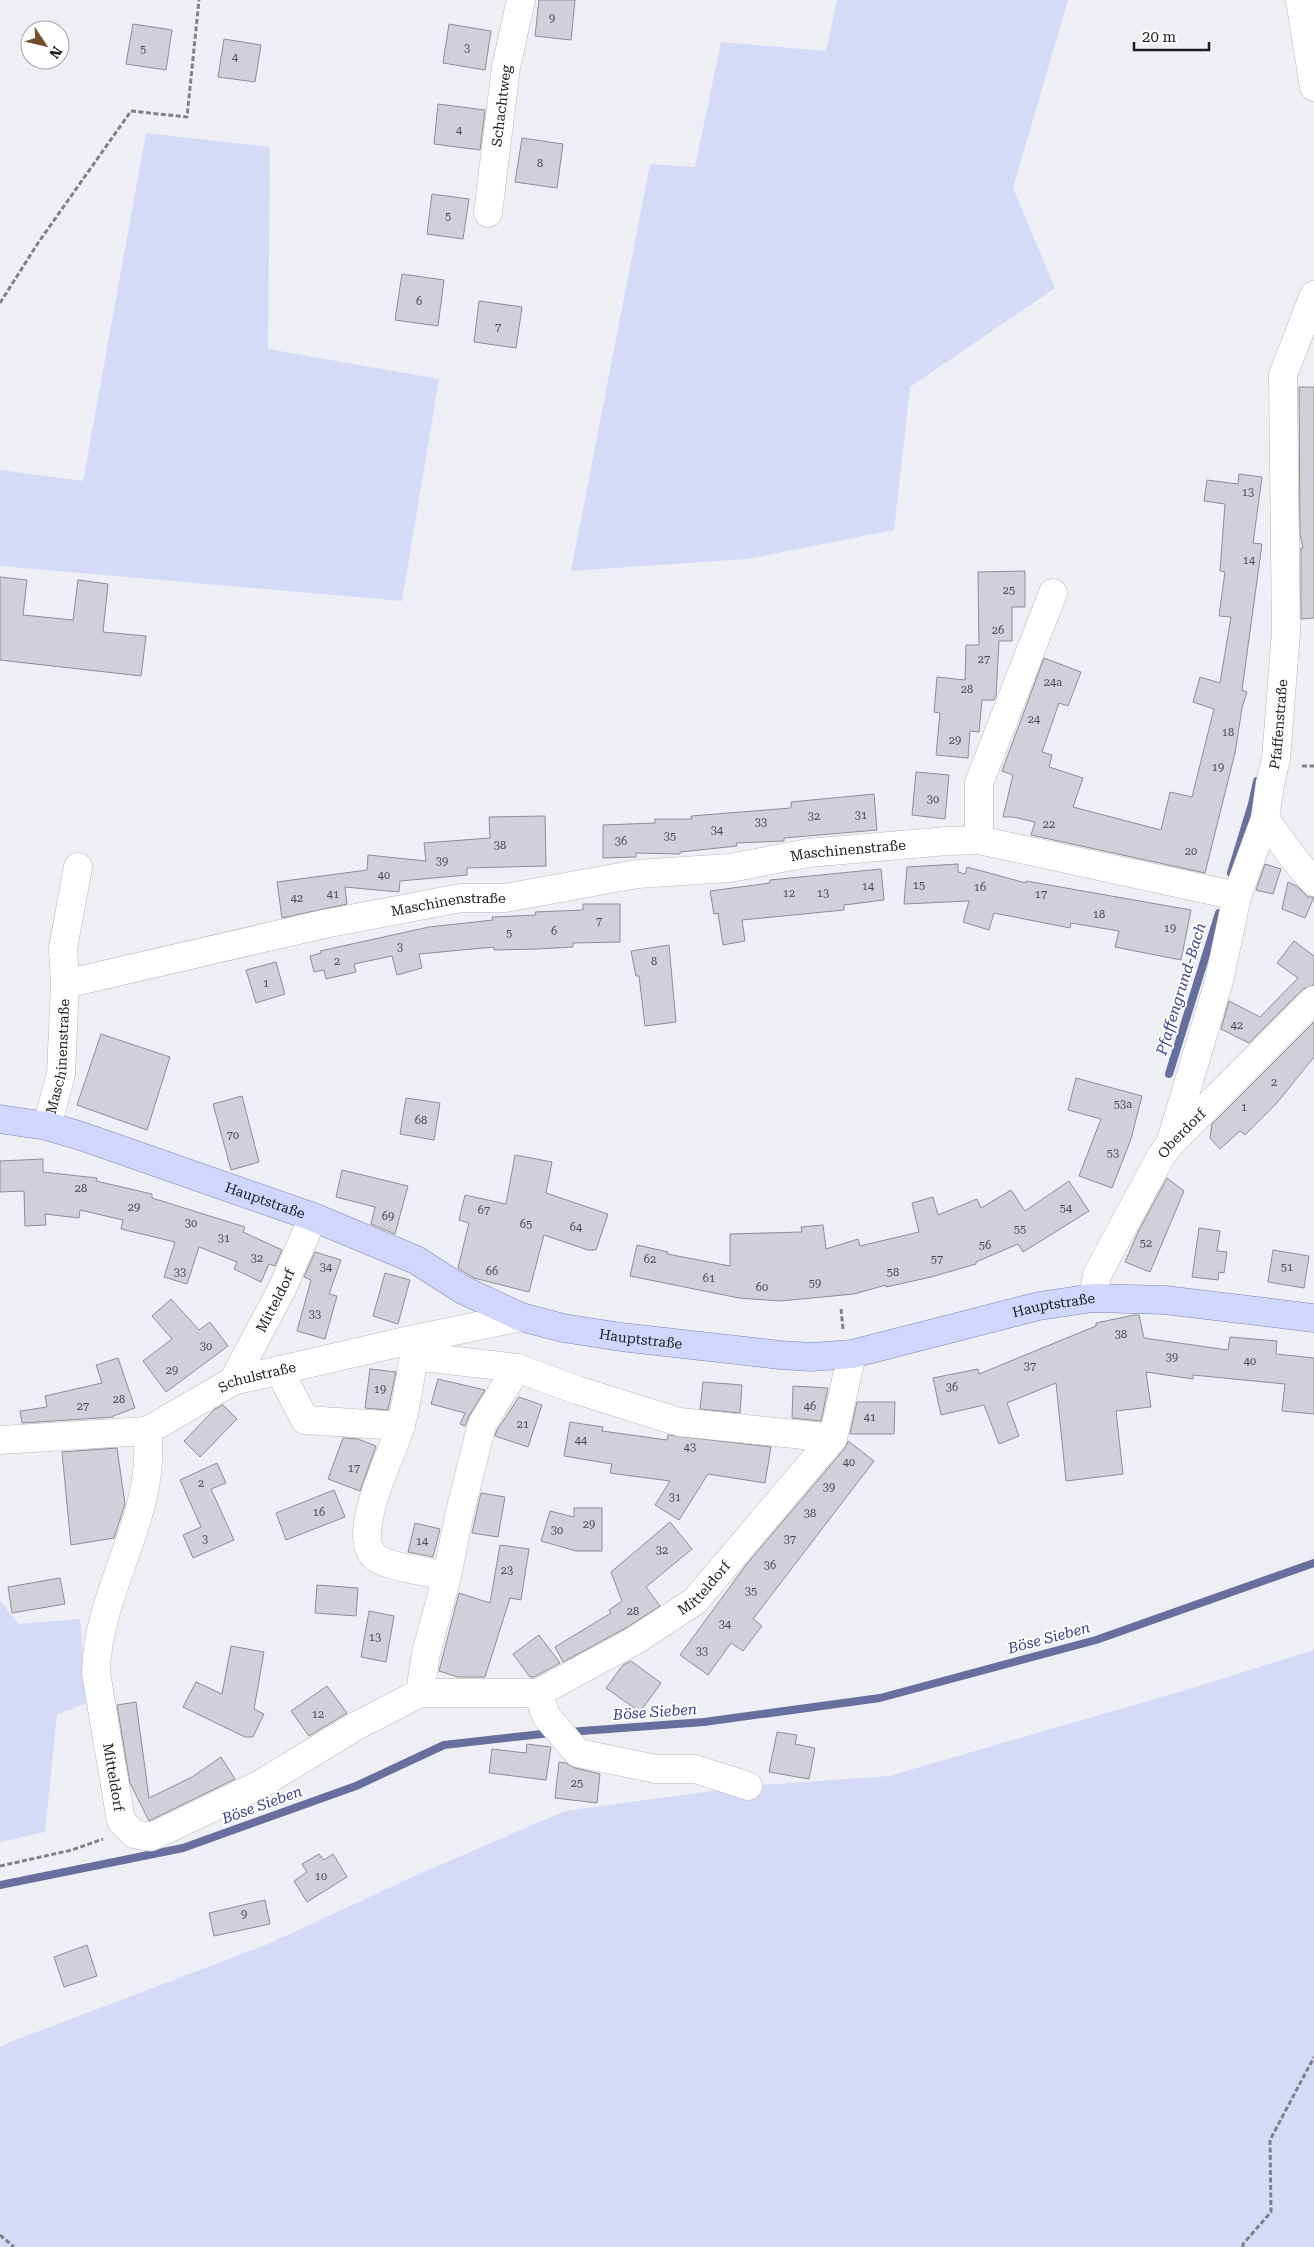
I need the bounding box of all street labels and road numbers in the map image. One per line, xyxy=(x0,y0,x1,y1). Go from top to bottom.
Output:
street label: Schachtweg xyxy=(488,64,514,148)
street label: Pfaffenstraße xyxy=(1266,678,1290,771)
street label: Maschinenstraße xyxy=(789,837,907,864)
street label: Maschinenstraße xyxy=(389,890,506,919)
street label: Maschinenstraße xyxy=(43,998,72,1116)
street label: Oberdorf xyxy=(1154,1105,1209,1161)
street label: Hauptstraße xyxy=(223,1179,308,1222)
street label: Mitteldorf xyxy=(253,1266,298,1335)
street label: Hauptstraße xyxy=(1011,1290,1096,1321)
street label: Hauptstraße xyxy=(598,1326,684,1352)
street label: Schulstraße xyxy=(215,1359,298,1396)
street label: Mitteldorf xyxy=(675,1557,734,1618)
street label: Mitteldorf xyxy=(100,1742,127,1813)

